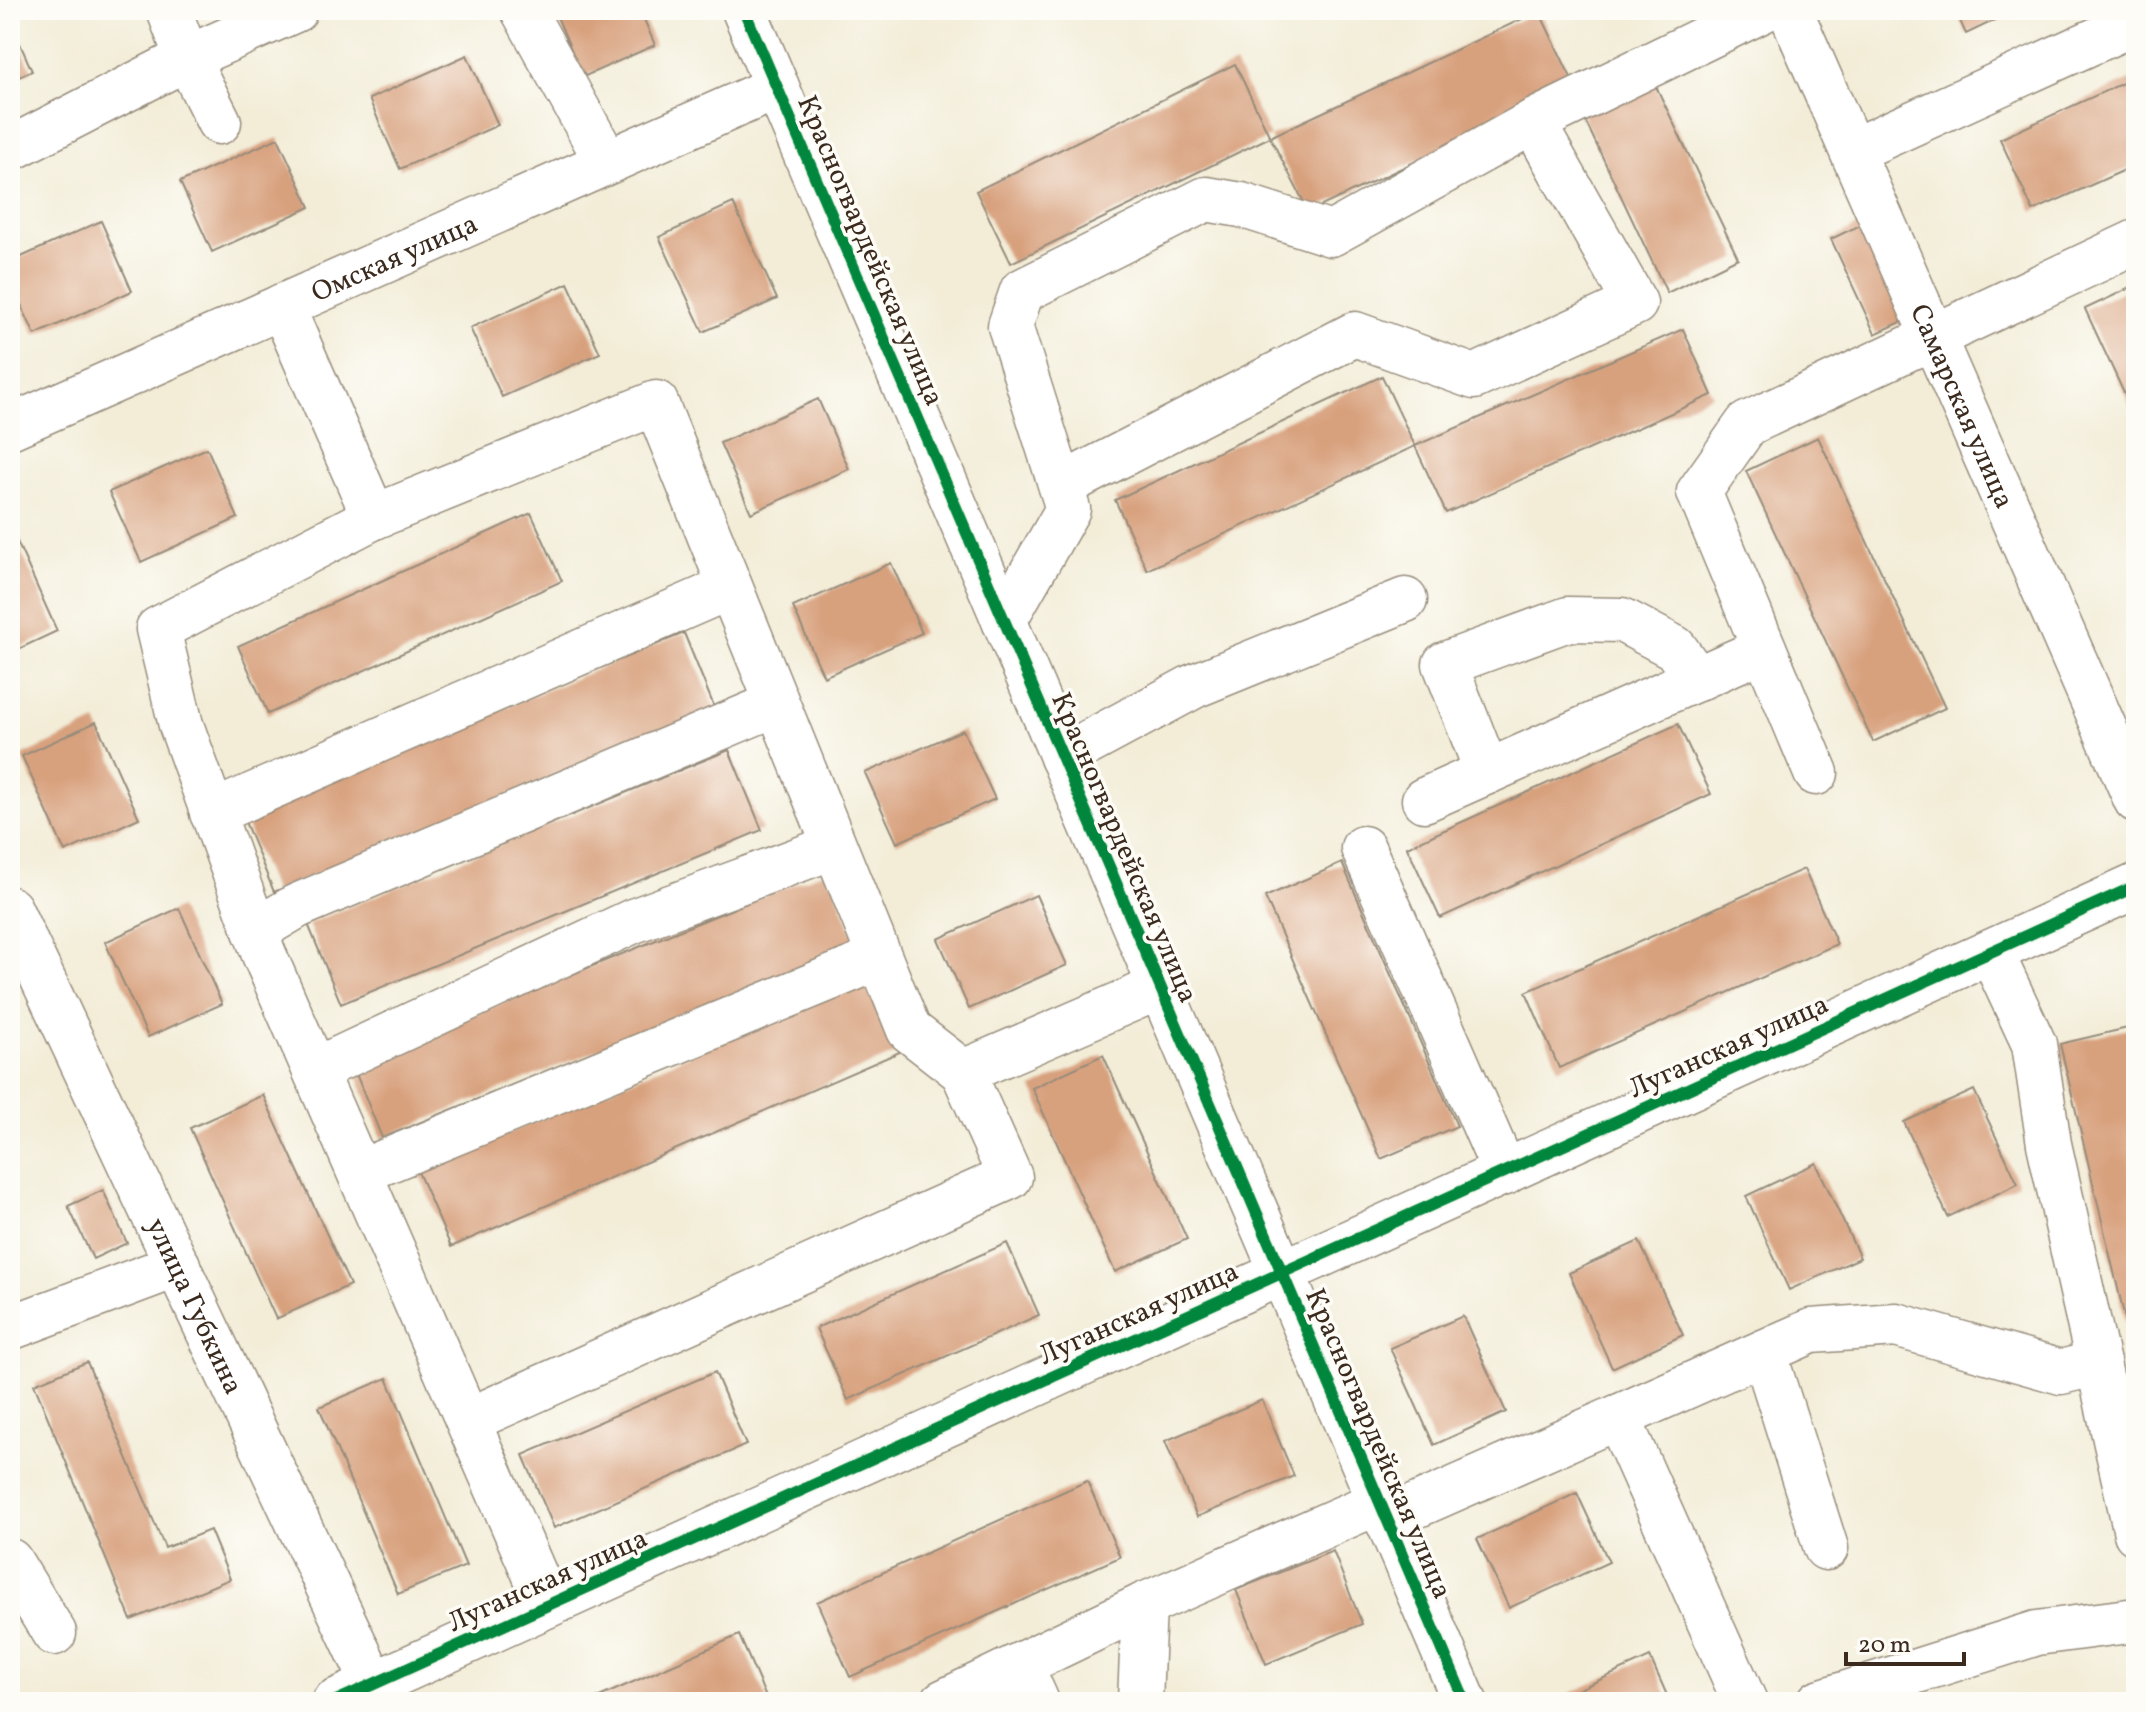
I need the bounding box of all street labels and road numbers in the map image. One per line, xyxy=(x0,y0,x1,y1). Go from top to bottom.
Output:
street label: Красногвардейская улица xyxy=(787,90,953,412)
street label: Омская улица xyxy=(306,205,484,313)
street label: Самарская улица xyxy=(1899,298,2023,515)
street label: Красногвардейская улица xyxy=(1041,687,1207,1009)
street label: Луганская улица xyxy=(1623,986,1835,1109)
street label: улица Губкина xyxy=(136,1212,252,1401)
street label: Луганская улица xyxy=(1033,1253,1245,1376)
street label: Красногвардейская улица xyxy=(1295,1283,1461,1605)
street label: Луганская улица xyxy=(442,1520,654,1643)

